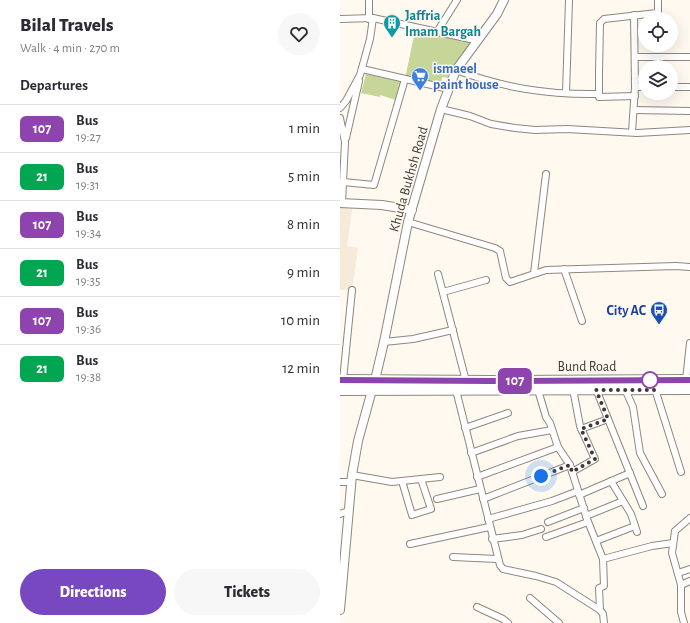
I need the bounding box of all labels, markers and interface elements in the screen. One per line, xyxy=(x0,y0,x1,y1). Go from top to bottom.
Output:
place label: Jaffria Imam Bargah xyxy=(405,9,481,39)
map controls xyxy=(638,12,678,100)
button: locate xyxy=(638,12,678,52)
button: heart xyxy=(278,13,320,55)
building icon: Jaffria Imam Bargah xyxy=(382,13,402,38)
text: Bilal Travels xyxy=(20,16,113,35)
text: Walk · 4 min · 270 m xyxy=(20,42,120,55)
button: layers xyxy=(638,60,678,100)
place label: ismaeel paint house xyxy=(433,62,499,92)
supermarket icon: ismaeel paint house xyxy=(410,66,430,91)
text: Departures xyxy=(20,78,88,93)
text: Bus xyxy=(76,113,98,128)
text: 1 min xyxy=(289,121,320,136)
text: 107 xyxy=(33,122,51,136)
street label: Khuda Bukhsh Road xyxy=(387,125,431,234)
text: 19:27 xyxy=(76,131,101,144)
text: Bus xyxy=(76,161,98,176)
text: 5 min xyxy=(288,169,320,184)
text: 21 xyxy=(36,170,48,184)
text: 19:31 xyxy=(76,179,99,192)
text: Bus xyxy=(76,209,98,224)
text: 8 min xyxy=(287,217,320,232)
text: 107 xyxy=(33,218,51,232)
text: 19:34 xyxy=(76,227,101,240)
text: Bus xyxy=(76,257,98,272)
text: 9 min xyxy=(287,265,320,280)
text: 21 xyxy=(36,266,48,280)
text: 19:35 xyxy=(76,275,100,288)
bus stop icon: City AC xyxy=(649,300,669,325)
place label: City AC xyxy=(607,304,647,318)
text: Bus xyxy=(76,305,98,320)
text: 10 min xyxy=(281,313,320,328)
text: 107 xyxy=(33,314,51,328)
text: 19:36 xyxy=(76,323,101,336)
text: Bus xyxy=(76,353,98,368)
street label: Bund Road xyxy=(557,360,617,374)
text: 12 min xyxy=(282,361,320,376)
text: 21 xyxy=(36,362,48,376)
line badge: 107 xyxy=(492,368,538,394)
text: 19:38 xyxy=(76,371,101,384)
unlabelled marker xyxy=(641,371,659,389)
text: 107 xyxy=(506,374,524,388)
your location xyxy=(531,466,551,486)
button: Directions xyxy=(20,569,166,615)
button: Tickets xyxy=(174,569,320,615)

